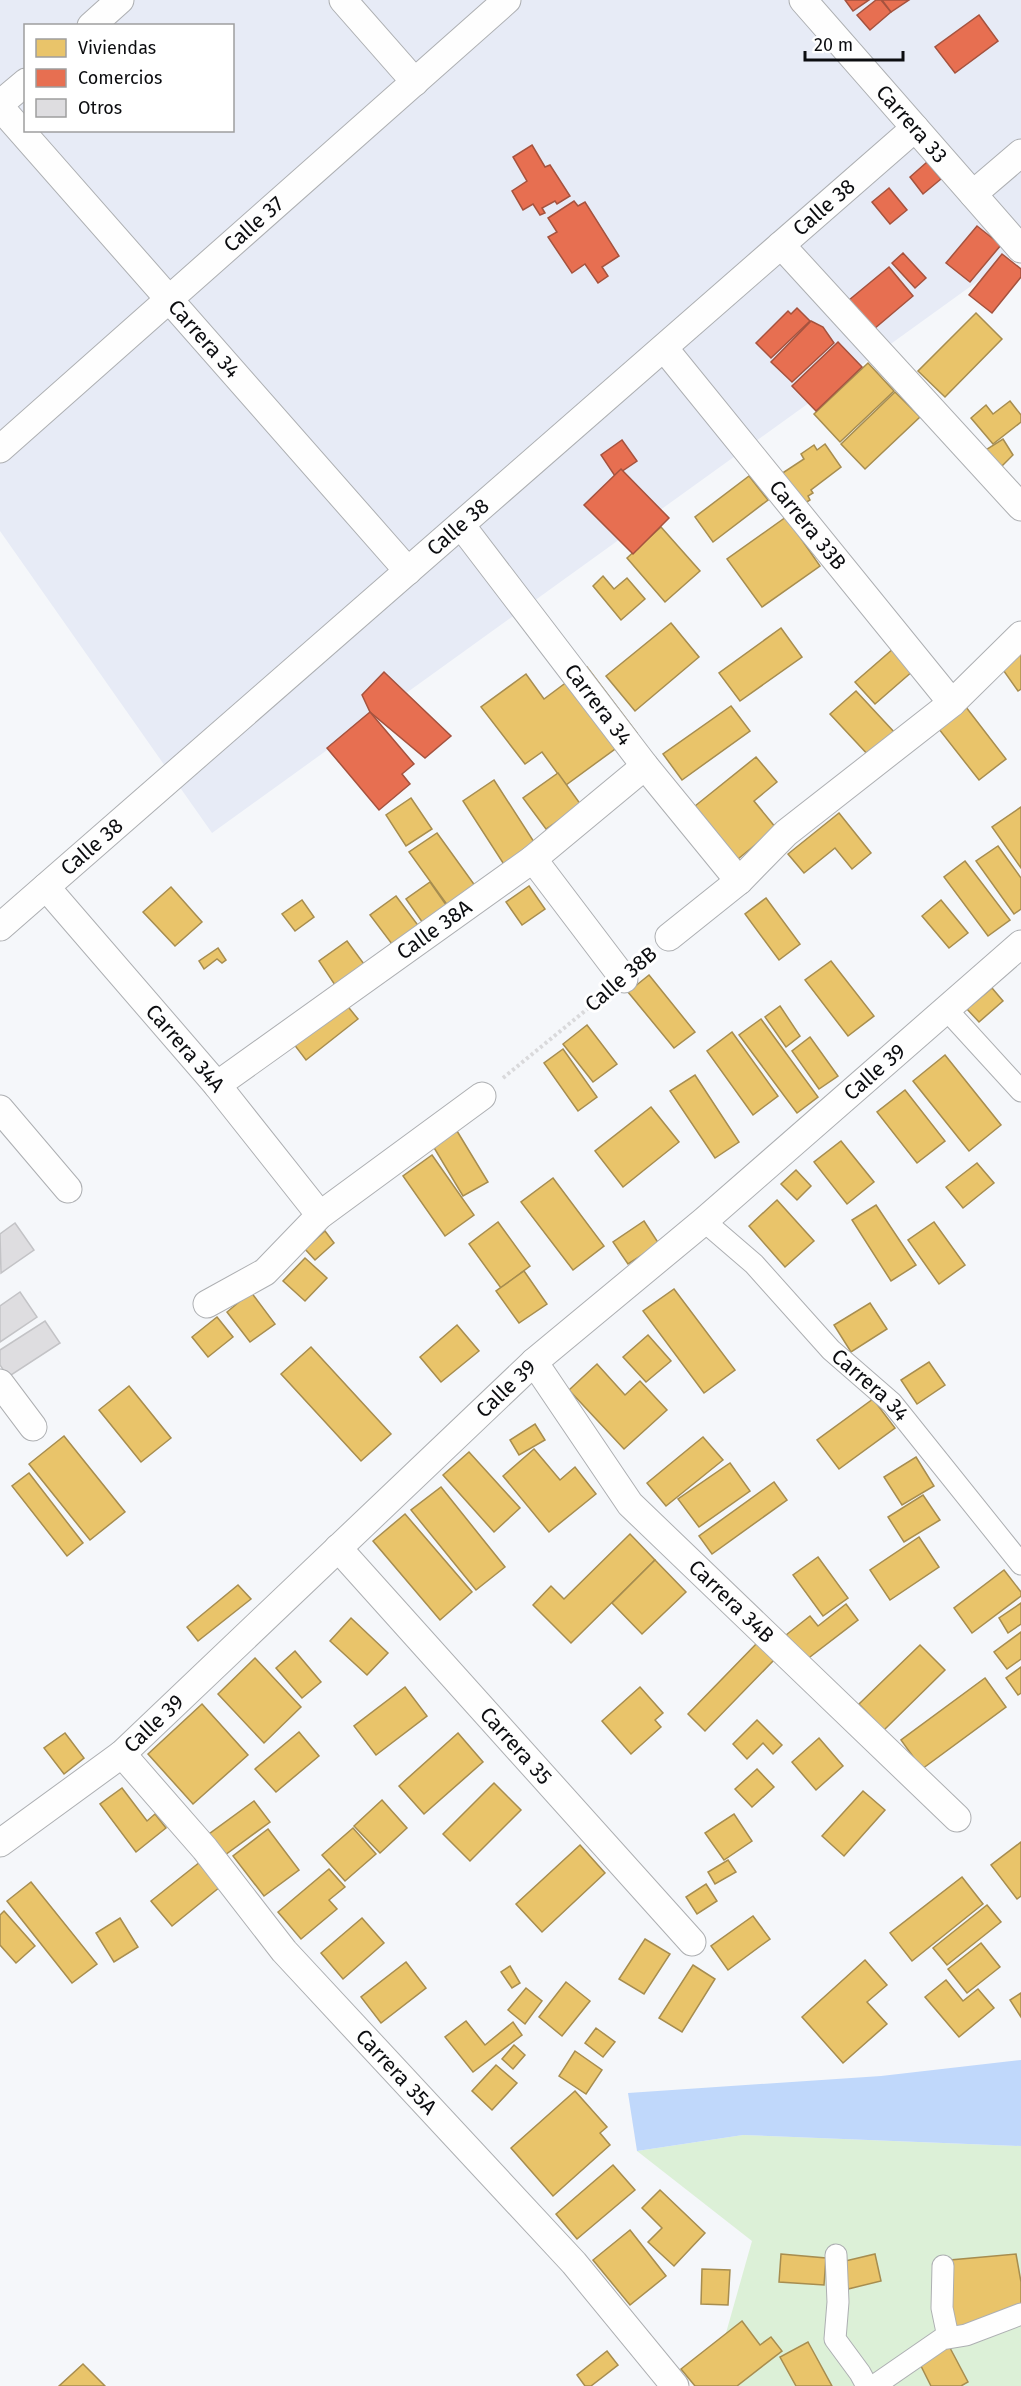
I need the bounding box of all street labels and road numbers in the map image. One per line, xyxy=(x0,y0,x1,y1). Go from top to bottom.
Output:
street label: Carrera 33 xyxy=(870,80,953,169)
street label: Calle 38 xyxy=(788,173,860,242)
street label: Calle 37 xyxy=(218,191,289,258)
street label: Carrera 34 xyxy=(163,294,246,384)
street label: Carrera 33B xyxy=(763,475,852,575)
street label: Calle 38 xyxy=(422,493,494,561)
street label: Carrera 34 xyxy=(559,659,638,751)
street label: Calle 38 xyxy=(55,813,128,881)
street label: Calle 38A xyxy=(392,894,477,965)
street label: Calle 38B xyxy=(580,941,662,1017)
street label: Carrera 34A xyxy=(140,999,230,1098)
street label: Calle 39 xyxy=(838,1038,911,1106)
street label: Carrera 34 xyxy=(826,1343,915,1427)
street label: Calle 39 xyxy=(470,1354,541,1423)
street label: Carrera 34B xyxy=(683,1554,780,1648)
street label: Calle 39 xyxy=(118,1689,189,1758)
street label: Carrera 35 xyxy=(474,1702,557,1790)
street label: Carrera 35A xyxy=(350,2024,442,2120)

